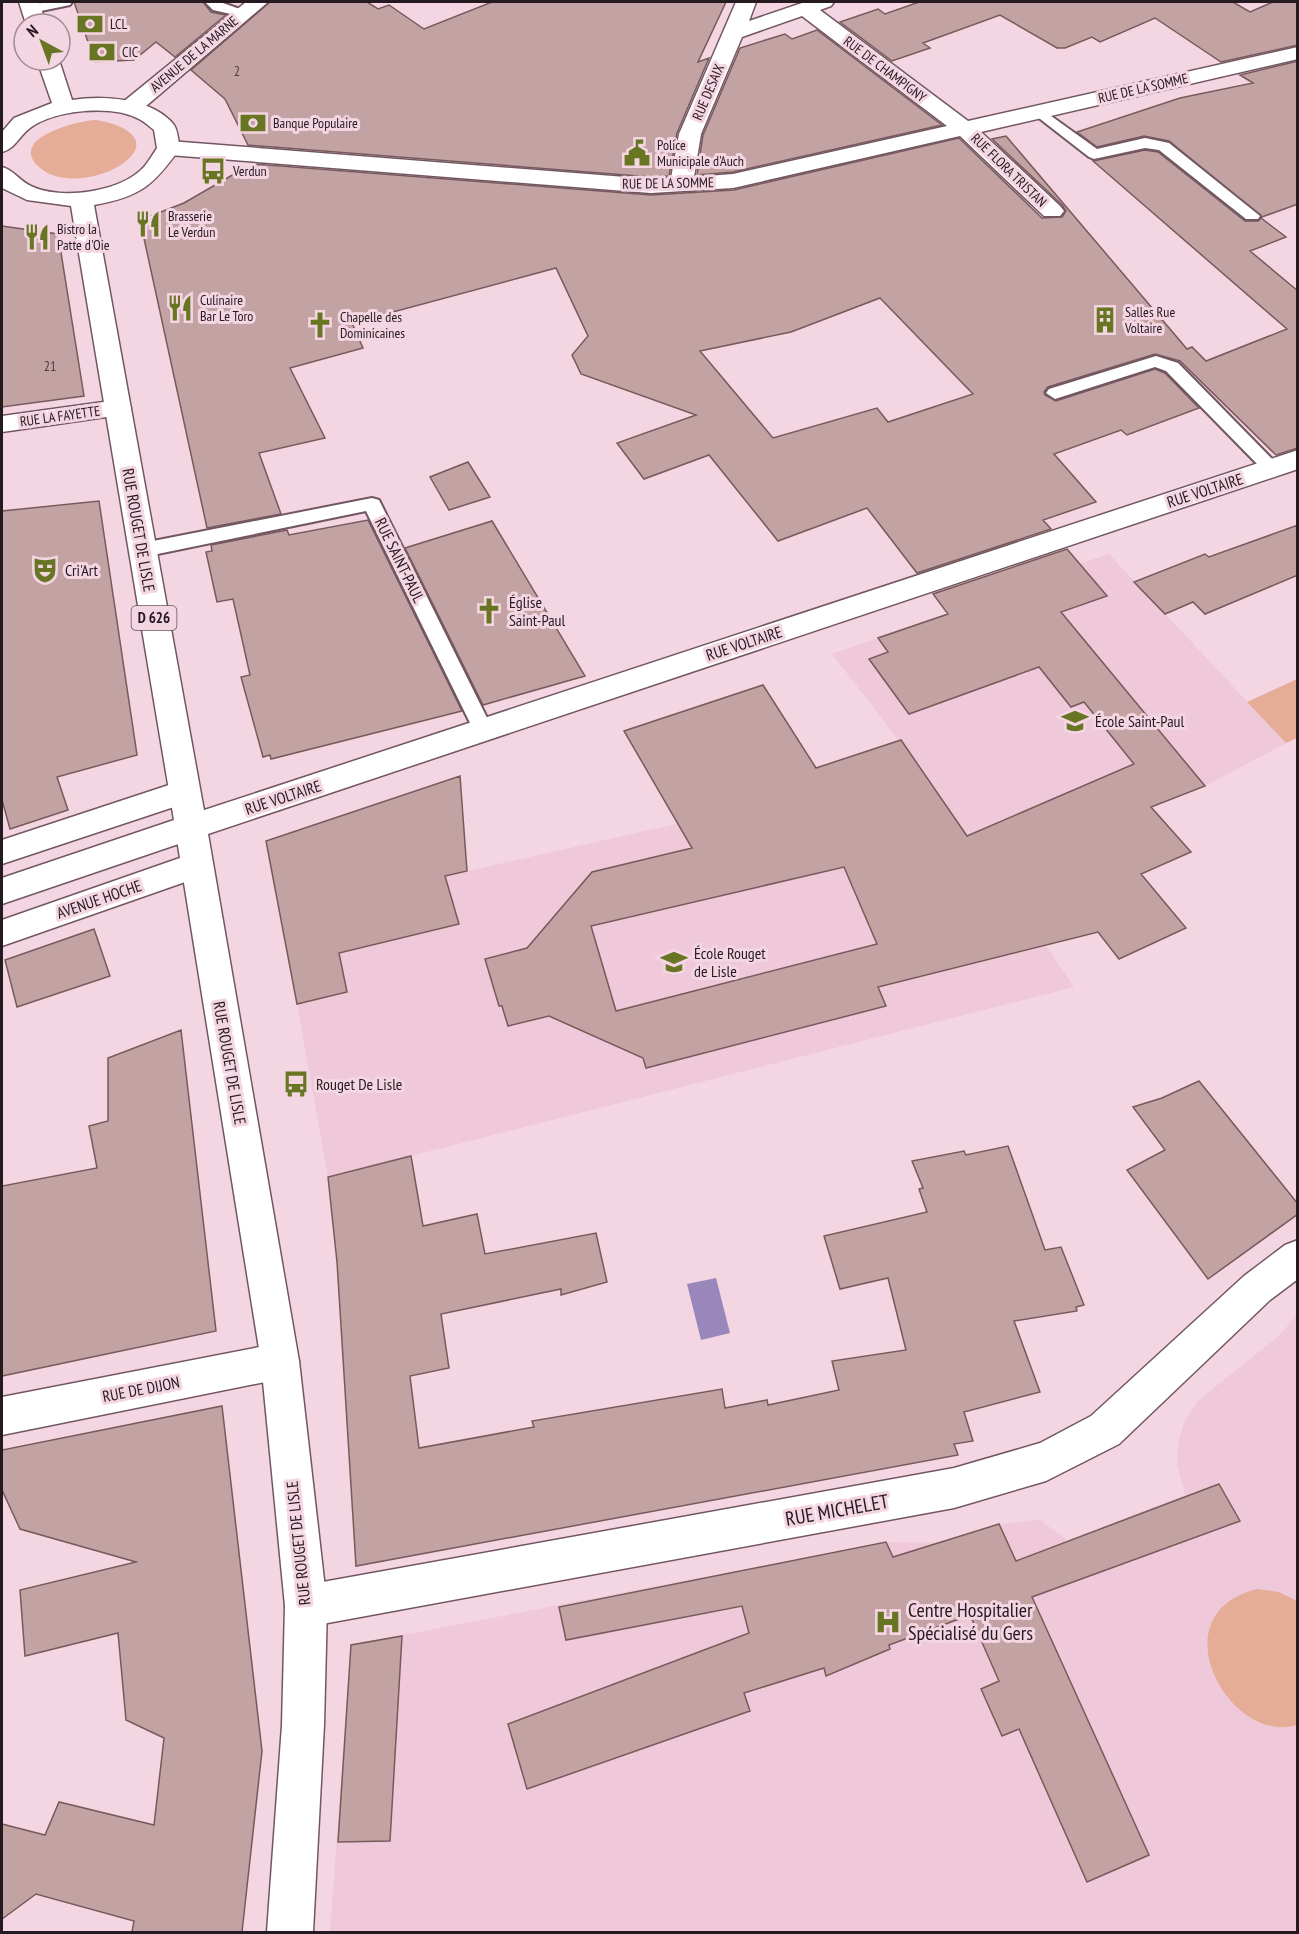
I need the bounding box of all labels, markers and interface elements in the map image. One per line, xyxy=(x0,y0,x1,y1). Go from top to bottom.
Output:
bank icon: LCL xyxy=(75,9,105,39)
north arrow xyxy=(12,12,72,72)
street label: AVENUE DE LA MARNE xyxy=(146,12,242,96)
place label: LCL xyxy=(110,15,127,33)
text: N xyxy=(22,20,42,41)
street label: RUE DE CHAMPIGNY xyxy=(840,32,931,106)
bank icon: CIC xyxy=(87,37,117,67)
place label: CIC xyxy=(122,43,139,61)
street label: RUE DESAIX xyxy=(688,61,728,123)
house number: 2 xyxy=(234,62,240,80)
street label: RUE DE LA SOMME xyxy=(1096,69,1190,107)
bank icon: Banque Populaire xyxy=(238,108,268,138)
place label: Banque Populaire xyxy=(273,114,358,132)
street label: RUE FLORA TRISTAN xyxy=(967,129,1051,211)
place label: Police Municipale d'Auch xyxy=(657,136,744,170)
public building icon: Police Municipale d'Auch xyxy=(622,138,652,168)
bus stop icon: Verdun xyxy=(198,156,228,186)
place label: Verdun xyxy=(232,162,267,180)
street label: RUE DE LA SOMME xyxy=(622,173,714,193)
place label: Brasserie Le Verdun xyxy=(168,207,215,241)
restaurant icon: Brasserie Le Verdun xyxy=(133,209,163,239)
place label: Bistro la Patte d'Oie xyxy=(57,220,110,254)
restaurant icon: Bistro la Patte d'Oie xyxy=(22,222,52,252)
place label: Culinaire Bar Le Toro xyxy=(200,291,253,325)
restaurant icon: Culinaire Bar Le Toro xyxy=(165,293,195,323)
place label: Salles Rue Voltaire xyxy=(1124,303,1175,337)
building icon: Salles Rue Voltaire xyxy=(1090,305,1120,335)
place label: Chapelle des Dominicaines xyxy=(340,308,405,342)
church icon: Chapelle des Dominicaines xyxy=(305,310,335,340)
house number: 21 xyxy=(44,357,56,375)
street label: RUE LA FAYETTE xyxy=(19,401,101,431)
street label: RUE ROUGET DE LISLE xyxy=(118,467,160,593)
street label: RUE VOLTAIRE xyxy=(1164,468,1246,512)
street label: RUE SAINT-PAUL xyxy=(371,514,429,606)
theatre icon: Cri'Art xyxy=(30,555,60,585)
place label: Cri'Art xyxy=(65,560,99,580)
place label: Église Saint-Paul xyxy=(509,592,566,630)
church icon: Église Saint-Paul xyxy=(474,596,504,626)
road number: D 626 xyxy=(132,606,176,630)
street label: RUE VOLTAIRE xyxy=(703,621,785,665)
school or university icon: École Saint-Paul xyxy=(1060,706,1090,736)
place label: École Saint-Paul xyxy=(1095,711,1184,731)
street label: RUE VOLTAIRE xyxy=(242,775,324,819)
street label: AVENUE HOCHE xyxy=(54,875,144,923)
place label: École Rouget de Lisle xyxy=(694,943,766,981)
school or university icon: École Rouget de Lisle xyxy=(659,947,689,977)
street label: RUE ROUGET DE LISLE xyxy=(209,1000,251,1126)
bus stop icon: Rouget De Lisle xyxy=(281,1069,311,1099)
place label: Rouget De Lisle xyxy=(316,1074,402,1094)
street label: RUE DE DIJON xyxy=(101,1372,181,1406)
street label: RUE ROUGET DE LISLE xyxy=(282,1480,314,1606)
street label: RUE MICHELET xyxy=(783,1488,891,1532)
place label: Centre Hospitalier Spécialisé du Gers xyxy=(908,1597,1033,1646)
hospital icon: Centre Hospitalier Spécialisé du Gers xyxy=(873,1607,903,1637)

